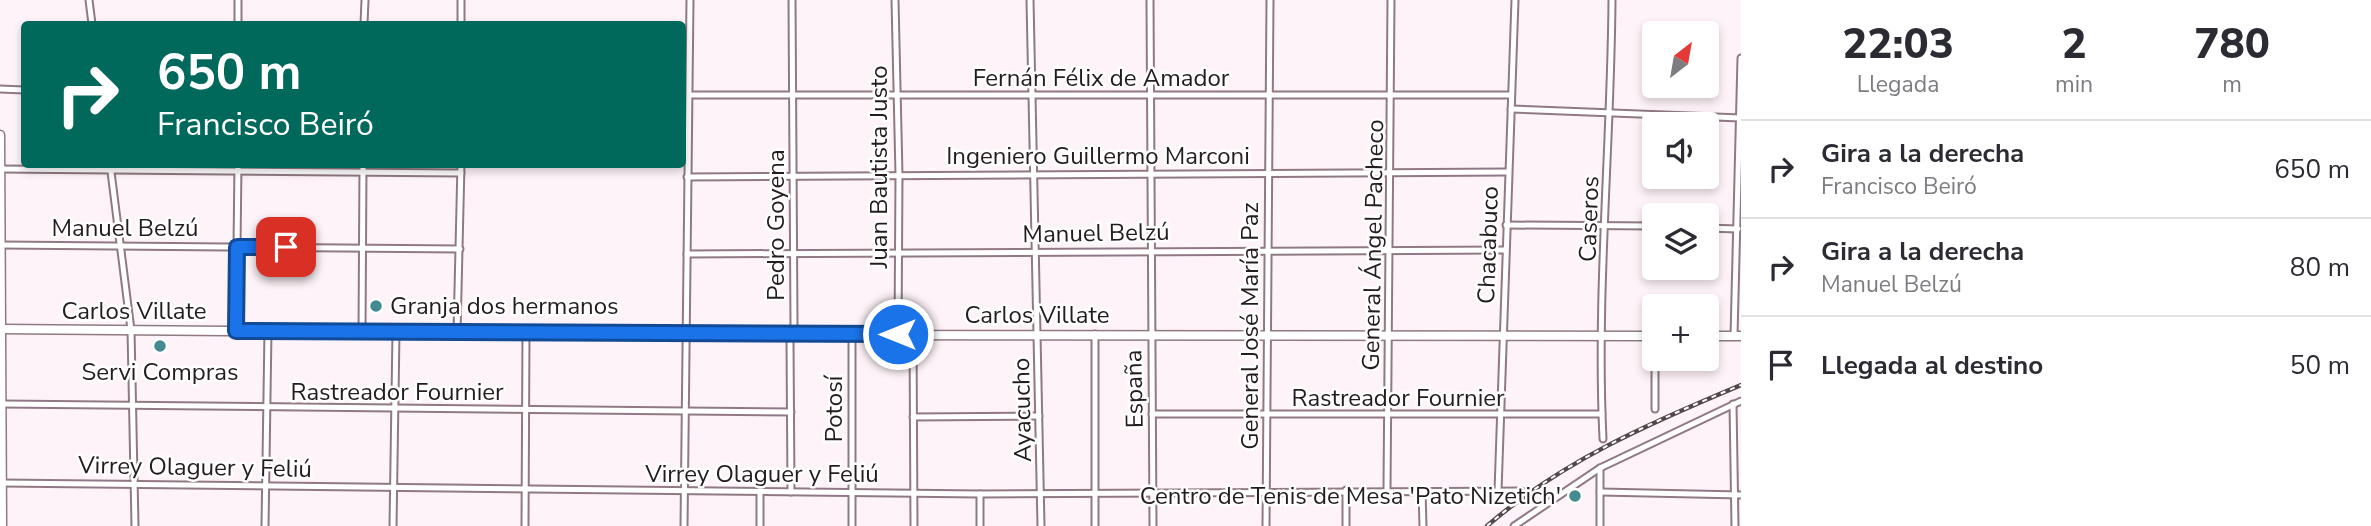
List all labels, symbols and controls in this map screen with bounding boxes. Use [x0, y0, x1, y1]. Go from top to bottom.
text: 22:03 [1842, 16, 1954, 73]
text: 2 [2061, 16, 2087, 73]
text: 780 [2194, 16, 2270, 73]
north arrow [1642, 21, 1718, 98]
map controls [1642, 21, 1719, 371]
text: 650 m [157, 39, 301, 106]
icon: right [42, 49, 133, 140]
street label: Fernán Félix de Amador [973, 62, 1230, 94]
street label: Juan Bautista Justo [863, 65, 895, 270]
text: Llegada [1857, 69, 1939, 100]
text: min [2055, 69, 2093, 100]
text: m [2222, 69, 2242, 100]
text: Francisco Beiró [157, 103, 374, 146]
button: sound [1642, 112, 1719, 189]
street label: General Ángel Pacheco [1355, 119, 1391, 371]
text: Gira a la derecha [1821, 136, 2024, 171]
street label: Ingeniero Guillermo Marconi [946, 140, 1250, 172]
street label: Pedro Goyena [760, 149, 792, 301]
icon: right [1762, 150, 1800, 188]
text: 650 m [2274, 152, 2350, 187]
text: Francisco Beiró [1821, 171, 1977, 202]
street label: Caseros [1572, 175, 1606, 263]
street label: Chacabuco [1470, 186, 1506, 304]
street label: General José María Paz [1234, 202, 1266, 450]
button: layers [1642, 203, 1719, 280]
street label: Manuel Belzú [51, 212, 199, 244]
street label: Manuel Belzú [1022, 216, 1170, 250]
pin [256, 217, 316, 277]
icon: arrive [267, 228, 305, 266]
text: Gira a la derecha [1821, 234, 2024, 269]
icon: right [1762, 248, 1800, 286]
text: 80 m [2290, 250, 2350, 285]
text: Manuel Belzú [1821, 269, 1962, 300]
place label: Granja dos hermanos [390, 290, 619, 322]
button: + [1642, 294, 1719, 371]
street label: Carlos Villate [61, 295, 207, 327]
position arrow [861, 297, 935, 371]
marker: Granja dos hermanos [368, 298, 384, 314]
street label: Carlos Villate [964, 299, 1110, 331]
marker: Servi Compras [152, 338, 168, 354]
icon: arrive [1762, 346, 1800, 384]
text: Llegada al destino [1821, 348, 2043, 383]
text: 50 m [2290, 348, 2350, 383]
street label: España [1117, 350, 1151, 428]
place label: Servi Compras [82, 356, 238, 388]
street label: Ayacucho [1005, 358, 1039, 462]
street label: Potosí [818, 374, 850, 442]
street label: Rastreador Fournier [290, 376, 504, 408]
street label: Rastreador Fournier [1291, 382, 1505, 414]
street label: Virrey Olaguer y Feliú [77, 449, 312, 485]
street label: Virrey Olaguer y Feliú [644, 458, 879, 490]
place label: Centro de Tenis de Mesa 'Pato Nizetich' [1140, 480, 1561, 512]
marker: Centro de Tenis de Mesa 'Pato Nizetich' [1567, 488, 1583, 504]

